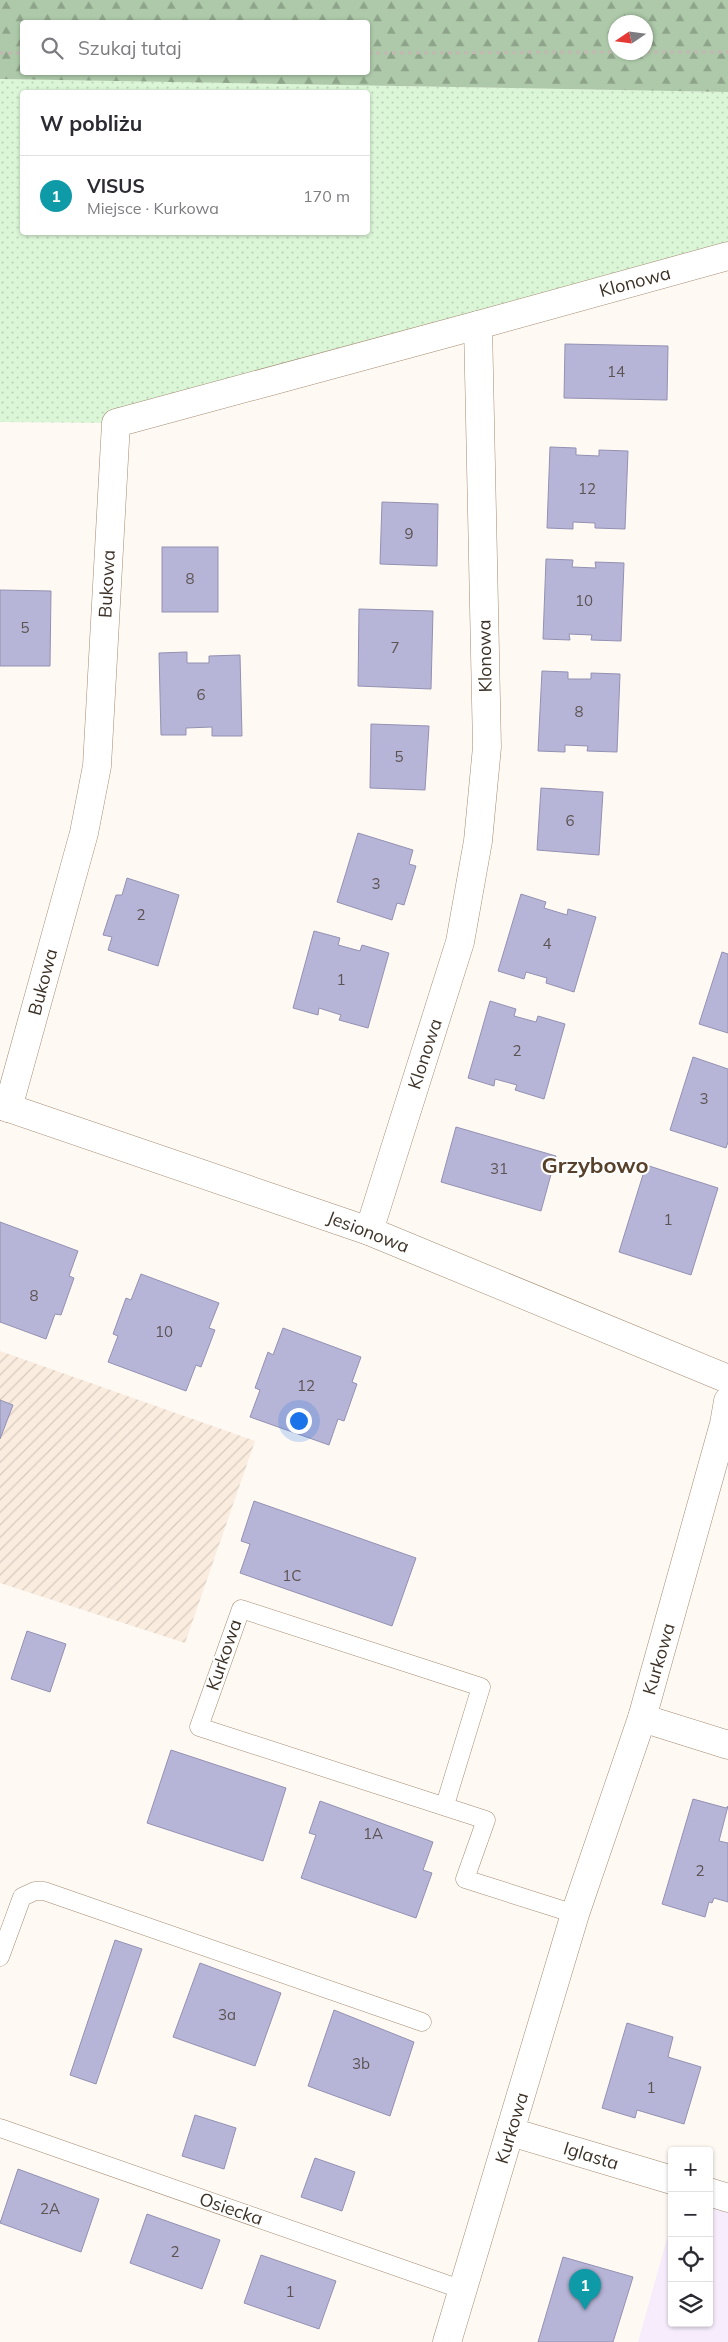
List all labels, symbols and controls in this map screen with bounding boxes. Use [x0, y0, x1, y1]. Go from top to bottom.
north arrow [608, 15, 653, 60]
search box [20, 20, 370, 75]
icon: search [38, 34, 66, 62]
text: Szukaj tutaj [78, 36, 181, 60]
text: W pobliżu [40, 110, 142, 136]
text: VISUS [87, 174, 145, 198]
text: 1 [51, 186, 61, 206]
text: 170 m [303, 186, 350, 206]
text: Miejsce · Kurkowa [87, 198, 219, 218]
street label: Klonowa [597, 261, 673, 302]
house number: 14 [607, 362, 625, 381]
house number: 12 [578, 479, 596, 498]
house number: 9 [404, 524, 414, 543]
street label: Bukowa [93, 549, 120, 619]
house number: 8 [185, 569, 195, 588]
house number: 10 [575, 591, 593, 610]
house number: 5 [20, 618, 30, 637]
street label: Klonowa [472, 619, 497, 693]
house number: 7 [390, 638, 400, 657]
house number: 6 [196, 685, 206, 704]
house number: 8 [574, 702, 584, 721]
house number: 5 [394, 747, 404, 766]
house number: 6 [565, 811, 575, 830]
house number: 3 [371, 874, 381, 893]
house number: 2 [136, 905, 146, 924]
house number: 4 [542, 934, 552, 953]
street label: Bukowa [23, 946, 62, 1018]
house number: 1 [336, 970, 346, 989]
street label: Klonowa [402, 1016, 447, 1092]
house number: 2 [512, 1041, 522, 1060]
house number: 3 [699, 1089, 709, 1108]
district label: Grzybowo [541, 1151, 649, 1179]
house number: 31 [490, 1159, 508, 1178]
street label: Jesionowa [324, 1205, 413, 1258]
house number: 1 [663, 1210, 673, 1229]
house number: 8 [29, 1286, 39, 1305]
house number: 10 [155, 1322, 173, 1341]
house number: 12 [297, 1376, 315, 1395]
your location [286, 1408, 312, 1434]
house number: 1C [282, 1566, 302, 1585]
street label: Kurkowa [201, 1616, 246, 1693]
street label: Kurkowa [637, 1620, 680, 1697]
house number: 1A [363, 1824, 383, 1843]
house number: 2 [695, 1861, 705, 1880]
house number: 3a [218, 2005, 236, 2024]
house number: 3b [352, 2054, 370, 2073]
house number: 1 [646, 2078, 656, 2097]
street label: Kurkowa [490, 2089, 533, 2166]
street label: Iglasta [561, 2136, 622, 2175]
map controls [668, 2147, 713, 2327]
button: + [668, 2147, 713, 2192]
street label: Osiecka [196, 2187, 266, 2230]
button: − [668, 2192, 713, 2237]
house number: 2A [40, 2199, 60, 2218]
button: locate [668, 2237, 713, 2282]
house number: 2 [170, 2242, 180, 2261]
pin: 1 [569, 2269, 601, 2310]
house number: 1 [285, 2282, 295, 2301]
button: layers [668, 2282, 713, 2327]

